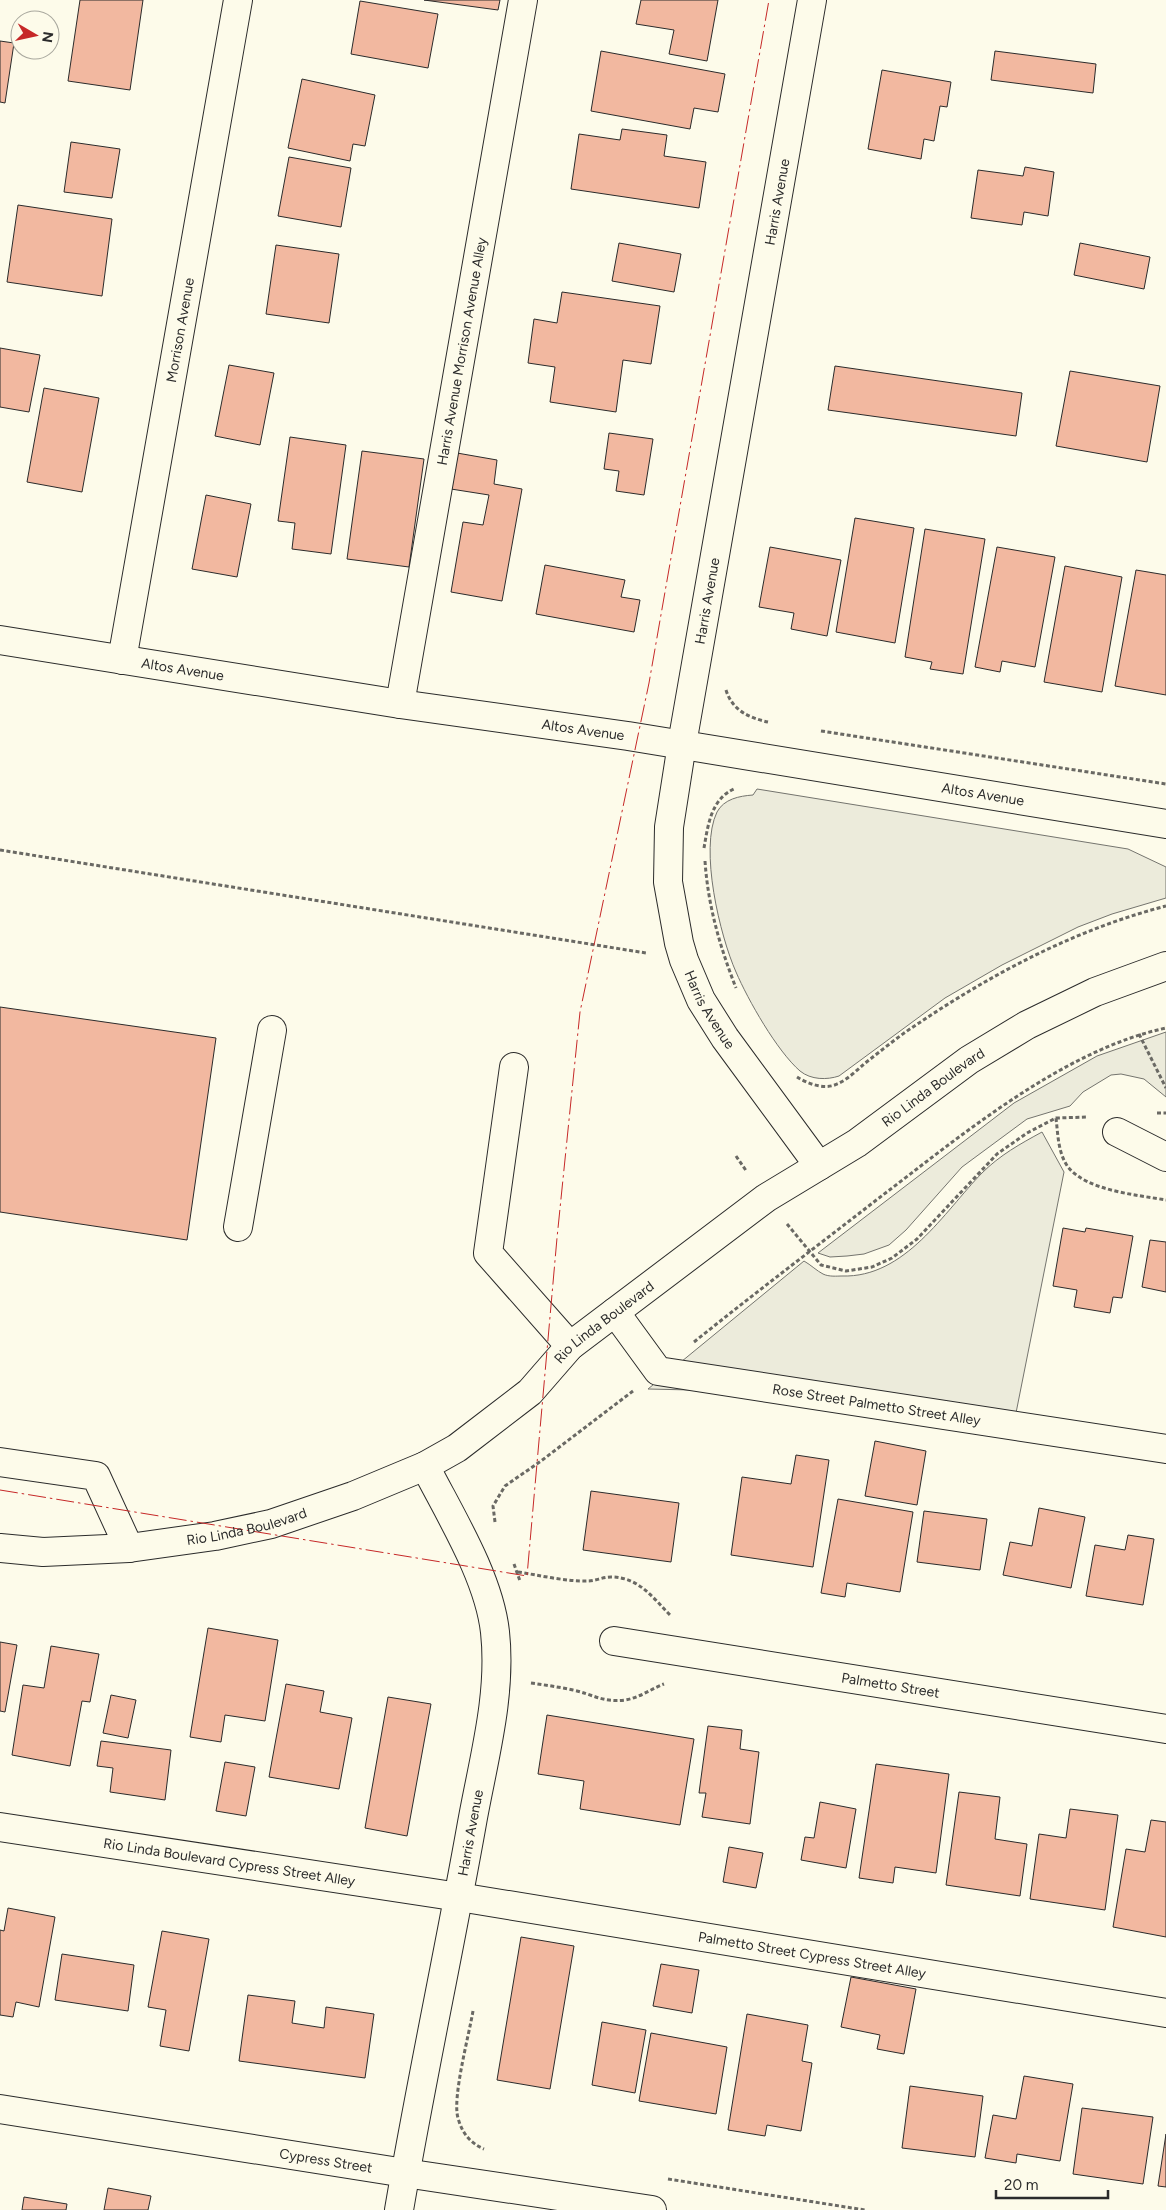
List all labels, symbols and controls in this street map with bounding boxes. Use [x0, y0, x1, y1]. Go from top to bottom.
north arrow [10, 10, 60, 60]
text: N [38, 30, 57, 44]
street label: Harris Avenue [762, 157, 794, 247]
street label: Harris Avenue Morrison Avenue Alley [434, 235, 490, 467]
street label: Morrison Avenue [163, 276, 198, 384]
street label: Harris Avenue [692, 556, 724, 646]
street label: Altos Avenue [140, 655, 225, 685]
street label: Altos Avenue [541, 716, 626, 744]
street label: Altos Avenue [940, 779, 1026, 810]
street label: Harris Avenue [680, 968, 738, 1053]
street label: Rio Linda Boulevard [879, 1045, 988, 1131]
street label: Rio Linda Boulevard [551, 1278, 657, 1367]
street label: Rose Street Palmetto Street Alley [771, 1381, 982, 1429]
street label: Rio Linda Boulevard [186, 1504, 309, 1549]
street label: Palmetto Street [840, 1669, 941, 1702]
street label: Harris Avenue [454, 1788, 487, 1877]
street label: Rio Linda Boulevard Cypress Street Alley [102, 1835, 357, 1890]
street label: Palmetto Street Cypress Street Alley [697, 1928, 928, 1983]
street label: Cypress Street [278, 2145, 374, 2177]
scale bar [996, 2168, 1108, 2200]
text: 20 m [1004, 2176, 1038, 2194]

